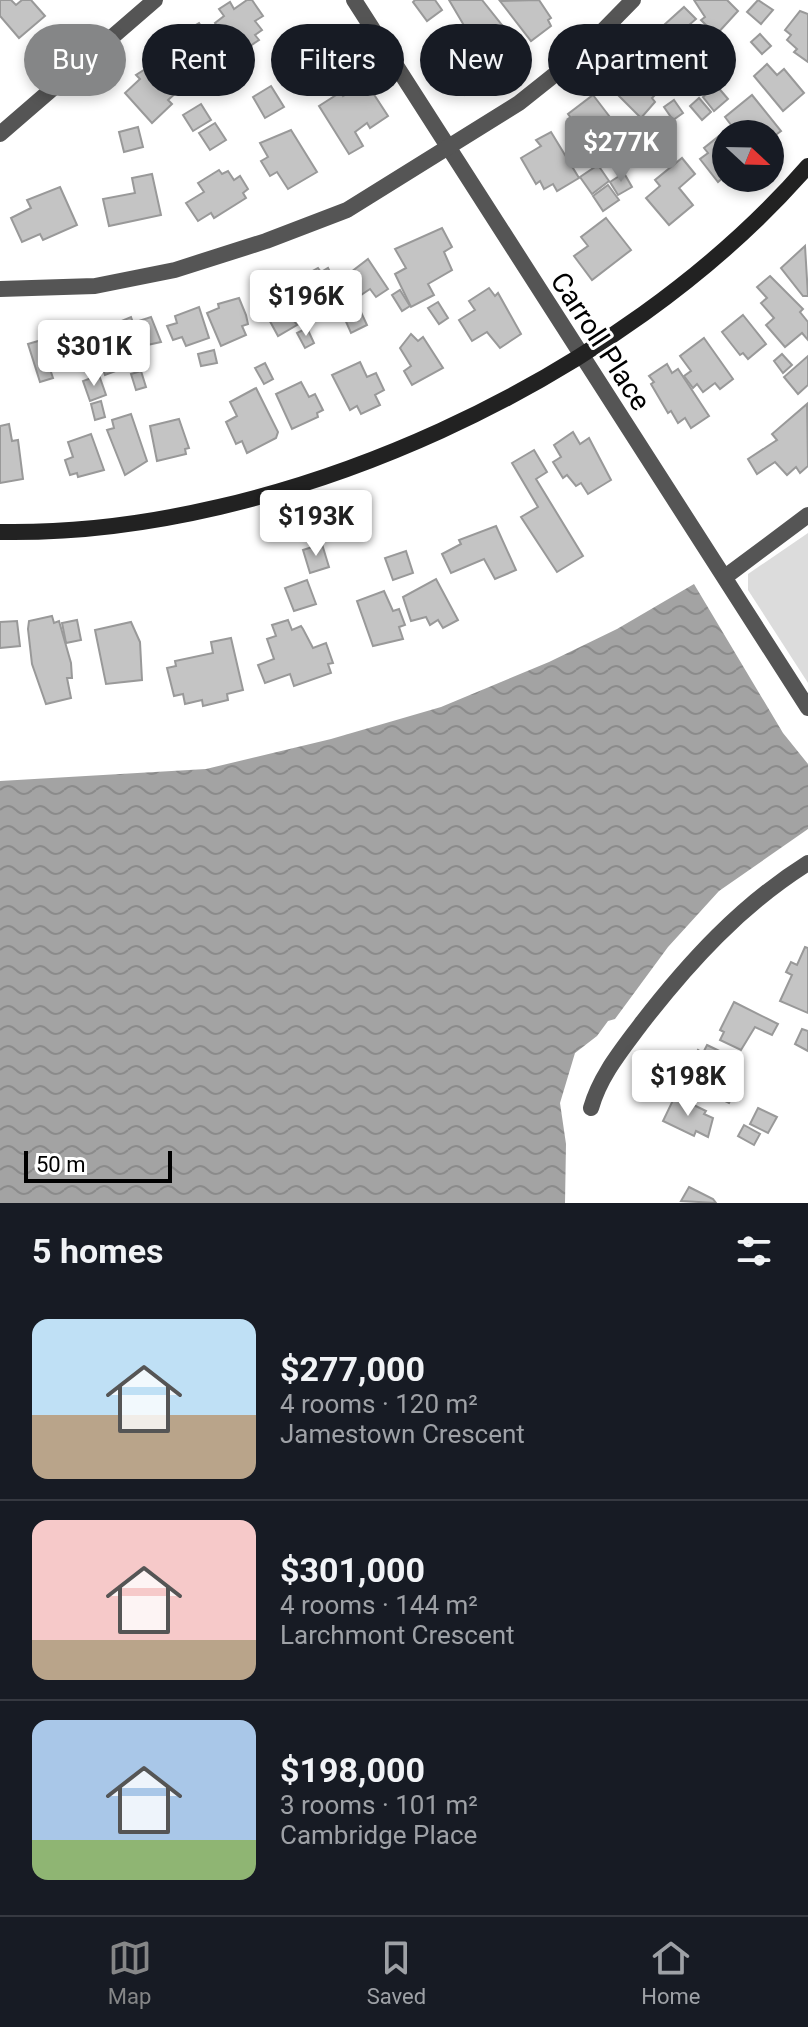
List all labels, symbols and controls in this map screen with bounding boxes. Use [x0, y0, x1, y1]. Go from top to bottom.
chip: Buy [24, 24, 126, 96]
chip: Rent [142, 24, 255, 96]
chip: Filters [271, 24, 404, 96]
chip: New [420, 24, 532, 96]
chip: Apartment [548, 24, 736, 96]
pin: $277K [565, 116, 677, 184]
north arrow [712, 120, 784, 192]
map controls [712, 120, 784, 192]
text: $277K [583, 127, 659, 157]
street label: Carroll Place [544, 266, 657, 416]
pin: $196K [250, 270, 362, 338]
text: $196K [268, 281, 344, 311]
pin: $301K [38, 320, 150, 388]
text: $301K [56, 331, 132, 361]
pin: $193K [260, 490, 372, 558]
text: $193K [278, 501, 354, 531]
pin: $198K [632, 1050, 744, 1118]
text: $198K [650, 1061, 726, 1091]
scale bar [24, 1147, 172, 1183]
text: 50 m [36, 1152, 85, 1177]
icon: filters [732, 1229, 776, 1273]
text: 5 homes [32, 1231, 163, 1271]
text: $277,000 [280, 1349, 425, 1389]
icon: home [96, 1351, 192, 1447]
text: 4 rooms · 120 m² [280, 1389, 478, 1419]
text: Jamestown Crescent [280, 1419, 525, 1449]
text: $301,000 [280, 1550, 425, 1590]
icon: home [96, 1552, 192, 1648]
text: 4 rooms · 144 m² [280, 1590, 478, 1620]
text: Larchmont Crescent [280, 1620, 515, 1650]
text: $198,000 [280, 1750, 425, 1790]
icon: home [96, 1752, 192, 1848]
text: 3 rooms · 101 m² [280, 1790, 478, 1820]
text: Cambridge Place [280, 1820, 477, 1850]
tab: Map [108, 1936, 152, 2009]
tab: Saved [367, 1936, 426, 2009]
tab: Home [641, 1936, 700, 2009]

